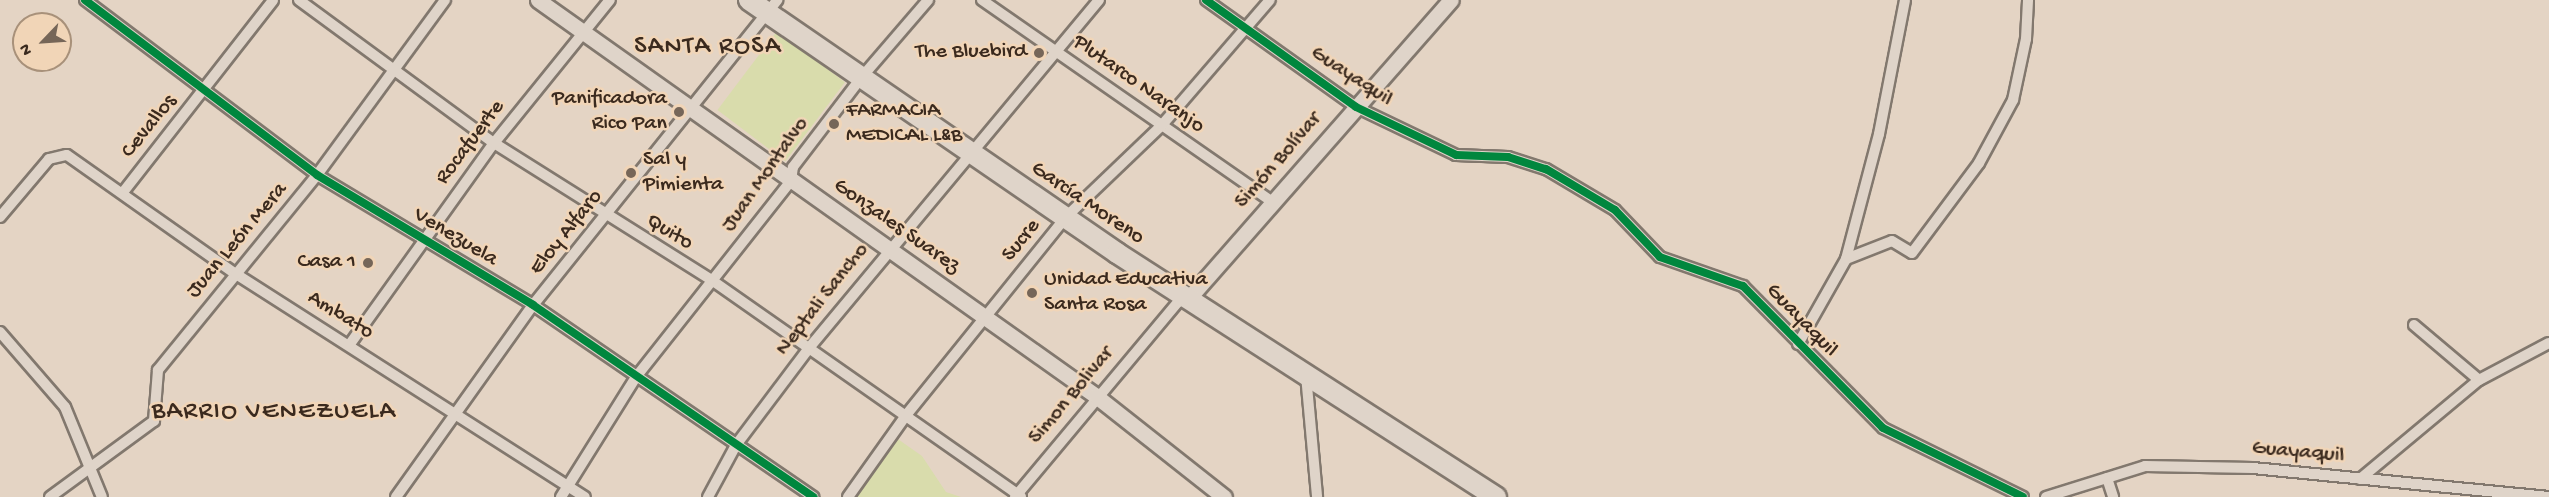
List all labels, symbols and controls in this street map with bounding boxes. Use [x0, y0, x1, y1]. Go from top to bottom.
north arrow [12, 12, 72, 72]
street label: Plutarco Naranjo [1067, 30, 1209, 140]
district label: SANTA ROSA [634, 32, 782, 64]
text: N [16, 40, 38, 58]
place label: The Bluebird [915, 40, 1027, 66]
street label: Guayaquil [1305, 41, 1397, 113]
marker: The Bluebird [1032, 46, 1046, 60]
place label: Panificadora Rico Pan [552, 86, 667, 138]
street label: Cevallos [116, 90, 184, 164]
street label: Rocafuerte [431, 95, 511, 191]
place label: FARMACIA MEDICAL L&B [846, 98, 962, 150]
marker: Panificadora Rico Pan [672, 105, 686, 119]
street label: Simón Bolívar [1230, 107, 1328, 215]
street label: Juan Montalvo [717, 112, 815, 238]
marker: FARMACIA MEDICAL L&B [827, 117, 841, 131]
place label: Sal y Pimienta [643, 147, 723, 198]
street label: García Moreno [1025, 156, 1149, 252]
marker: Sal y Pimienta [624, 166, 638, 180]
street label: Gonzales Suarez [828, 174, 964, 280]
street label: Juan León Mera [182, 178, 294, 304]
street label: Eloy Alfaro [525, 185, 609, 281]
street label: Venezuela [408, 203, 502, 273]
street label: Quito [641, 209, 697, 257]
street label: Sucre [997, 214, 1047, 268]
street label: Neptali Sancho [771, 238, 875, 362]
place label: Casa 1 [297, 250, 356, 276]
marker: Casa 1 [361, 256, 375, 270]
place label: Unidad Educativa Santa Rosa [1044, 267, 1207, 318]
street label: Guayaquil [1759, 279, 1843, 363]
street label: Ambato [302, 286, 378, 346]
marker: Unidad Educativa Santa Rosa [1025, 286, 1039, 300]
street label: Simon Bolivar [1023, 342, 1121, 450]
district label: BARRIO VENEZUELA [152, 397, 396, 429]
street label: Guayaquil [2251, 436, 2345, 470]

